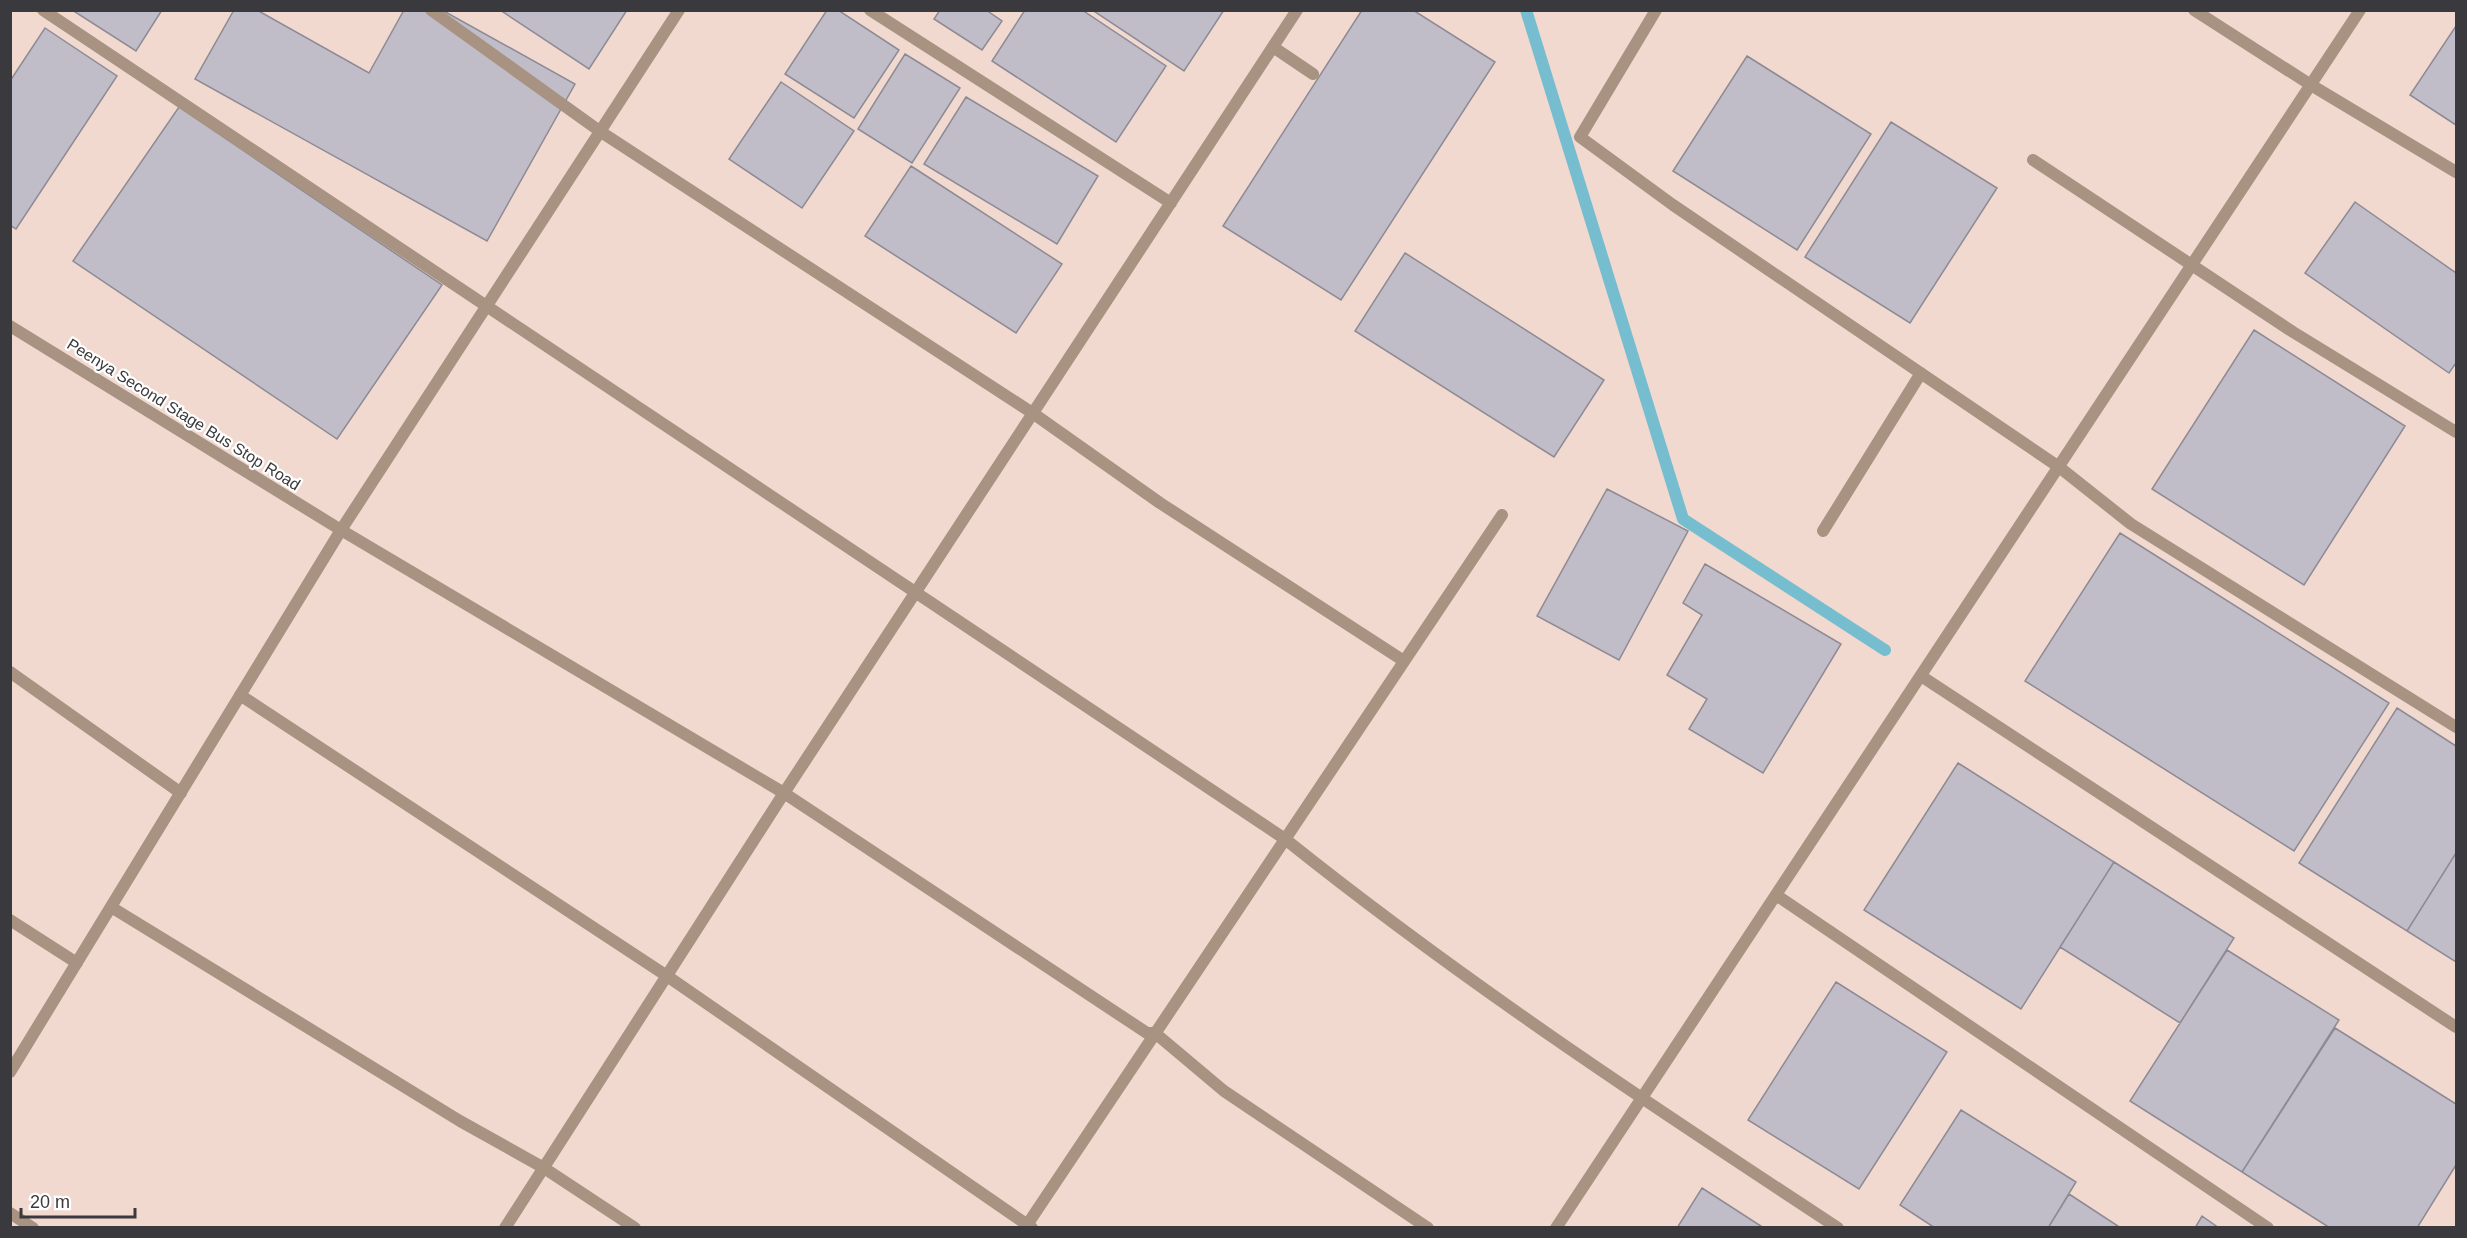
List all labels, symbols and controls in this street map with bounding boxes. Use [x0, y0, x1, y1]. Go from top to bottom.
street label: Peenya Second Stage Bus Stop Road [64, 335, 303, 494]
scale bar [21, 1181, 135, 1219]
text: 20 m [30, 1192, 70, 1212]

